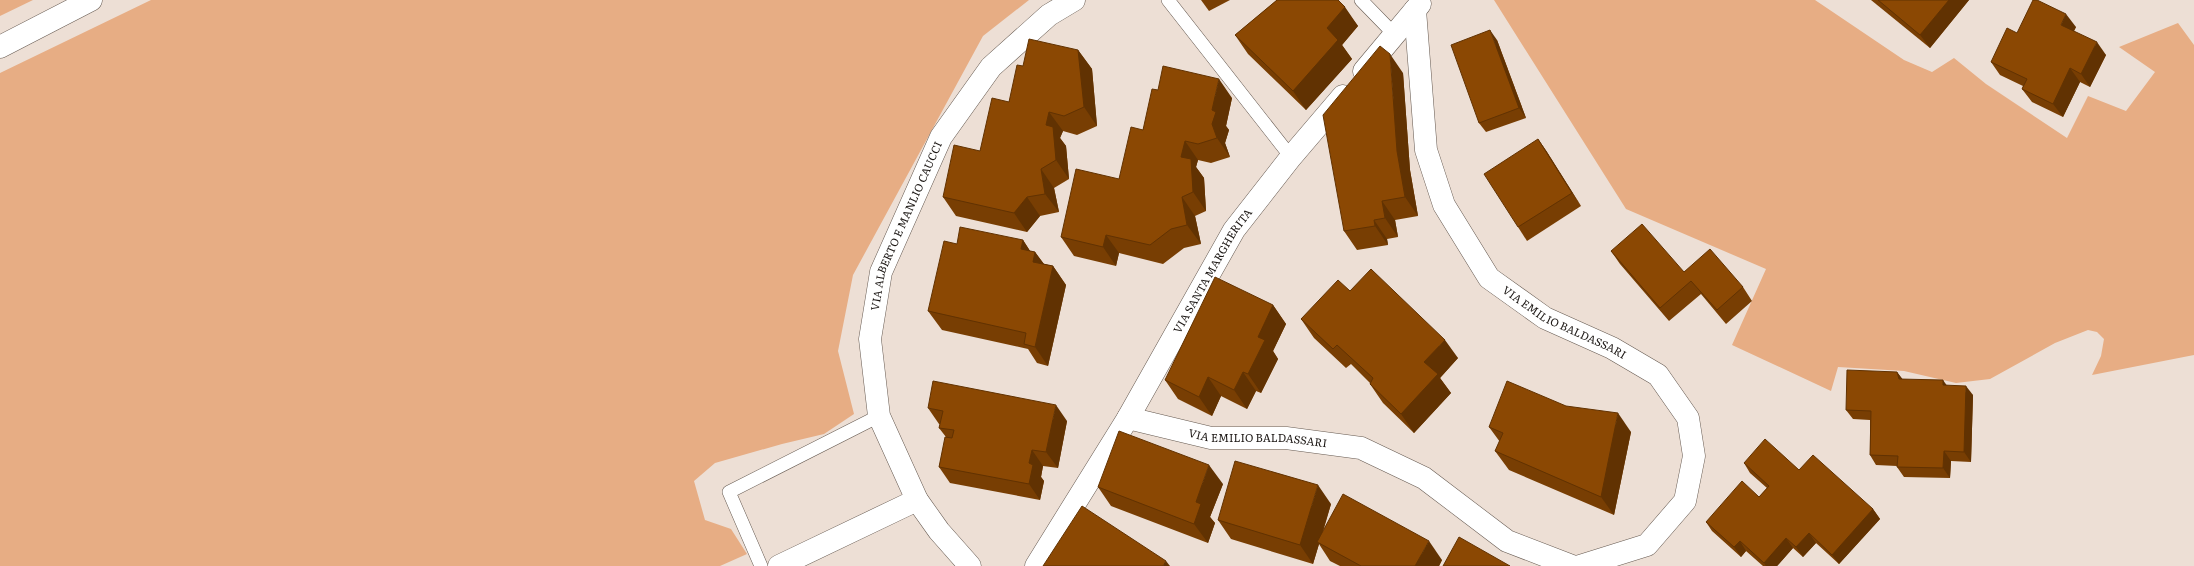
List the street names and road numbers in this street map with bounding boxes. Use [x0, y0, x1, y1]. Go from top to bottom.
street label: VIA ALBERTO E MANLIO CAUCCI [866, 138, 945, 312]
street label: VIA SANTA MARGHERITA [1168, 205, 1255, 336]
street label: VIA EMILIO BALDASSARI [1500, 281, 1630, 362]
street label: VIA EMILIO BALDASSARI [1187, 424, 1328, 450]

